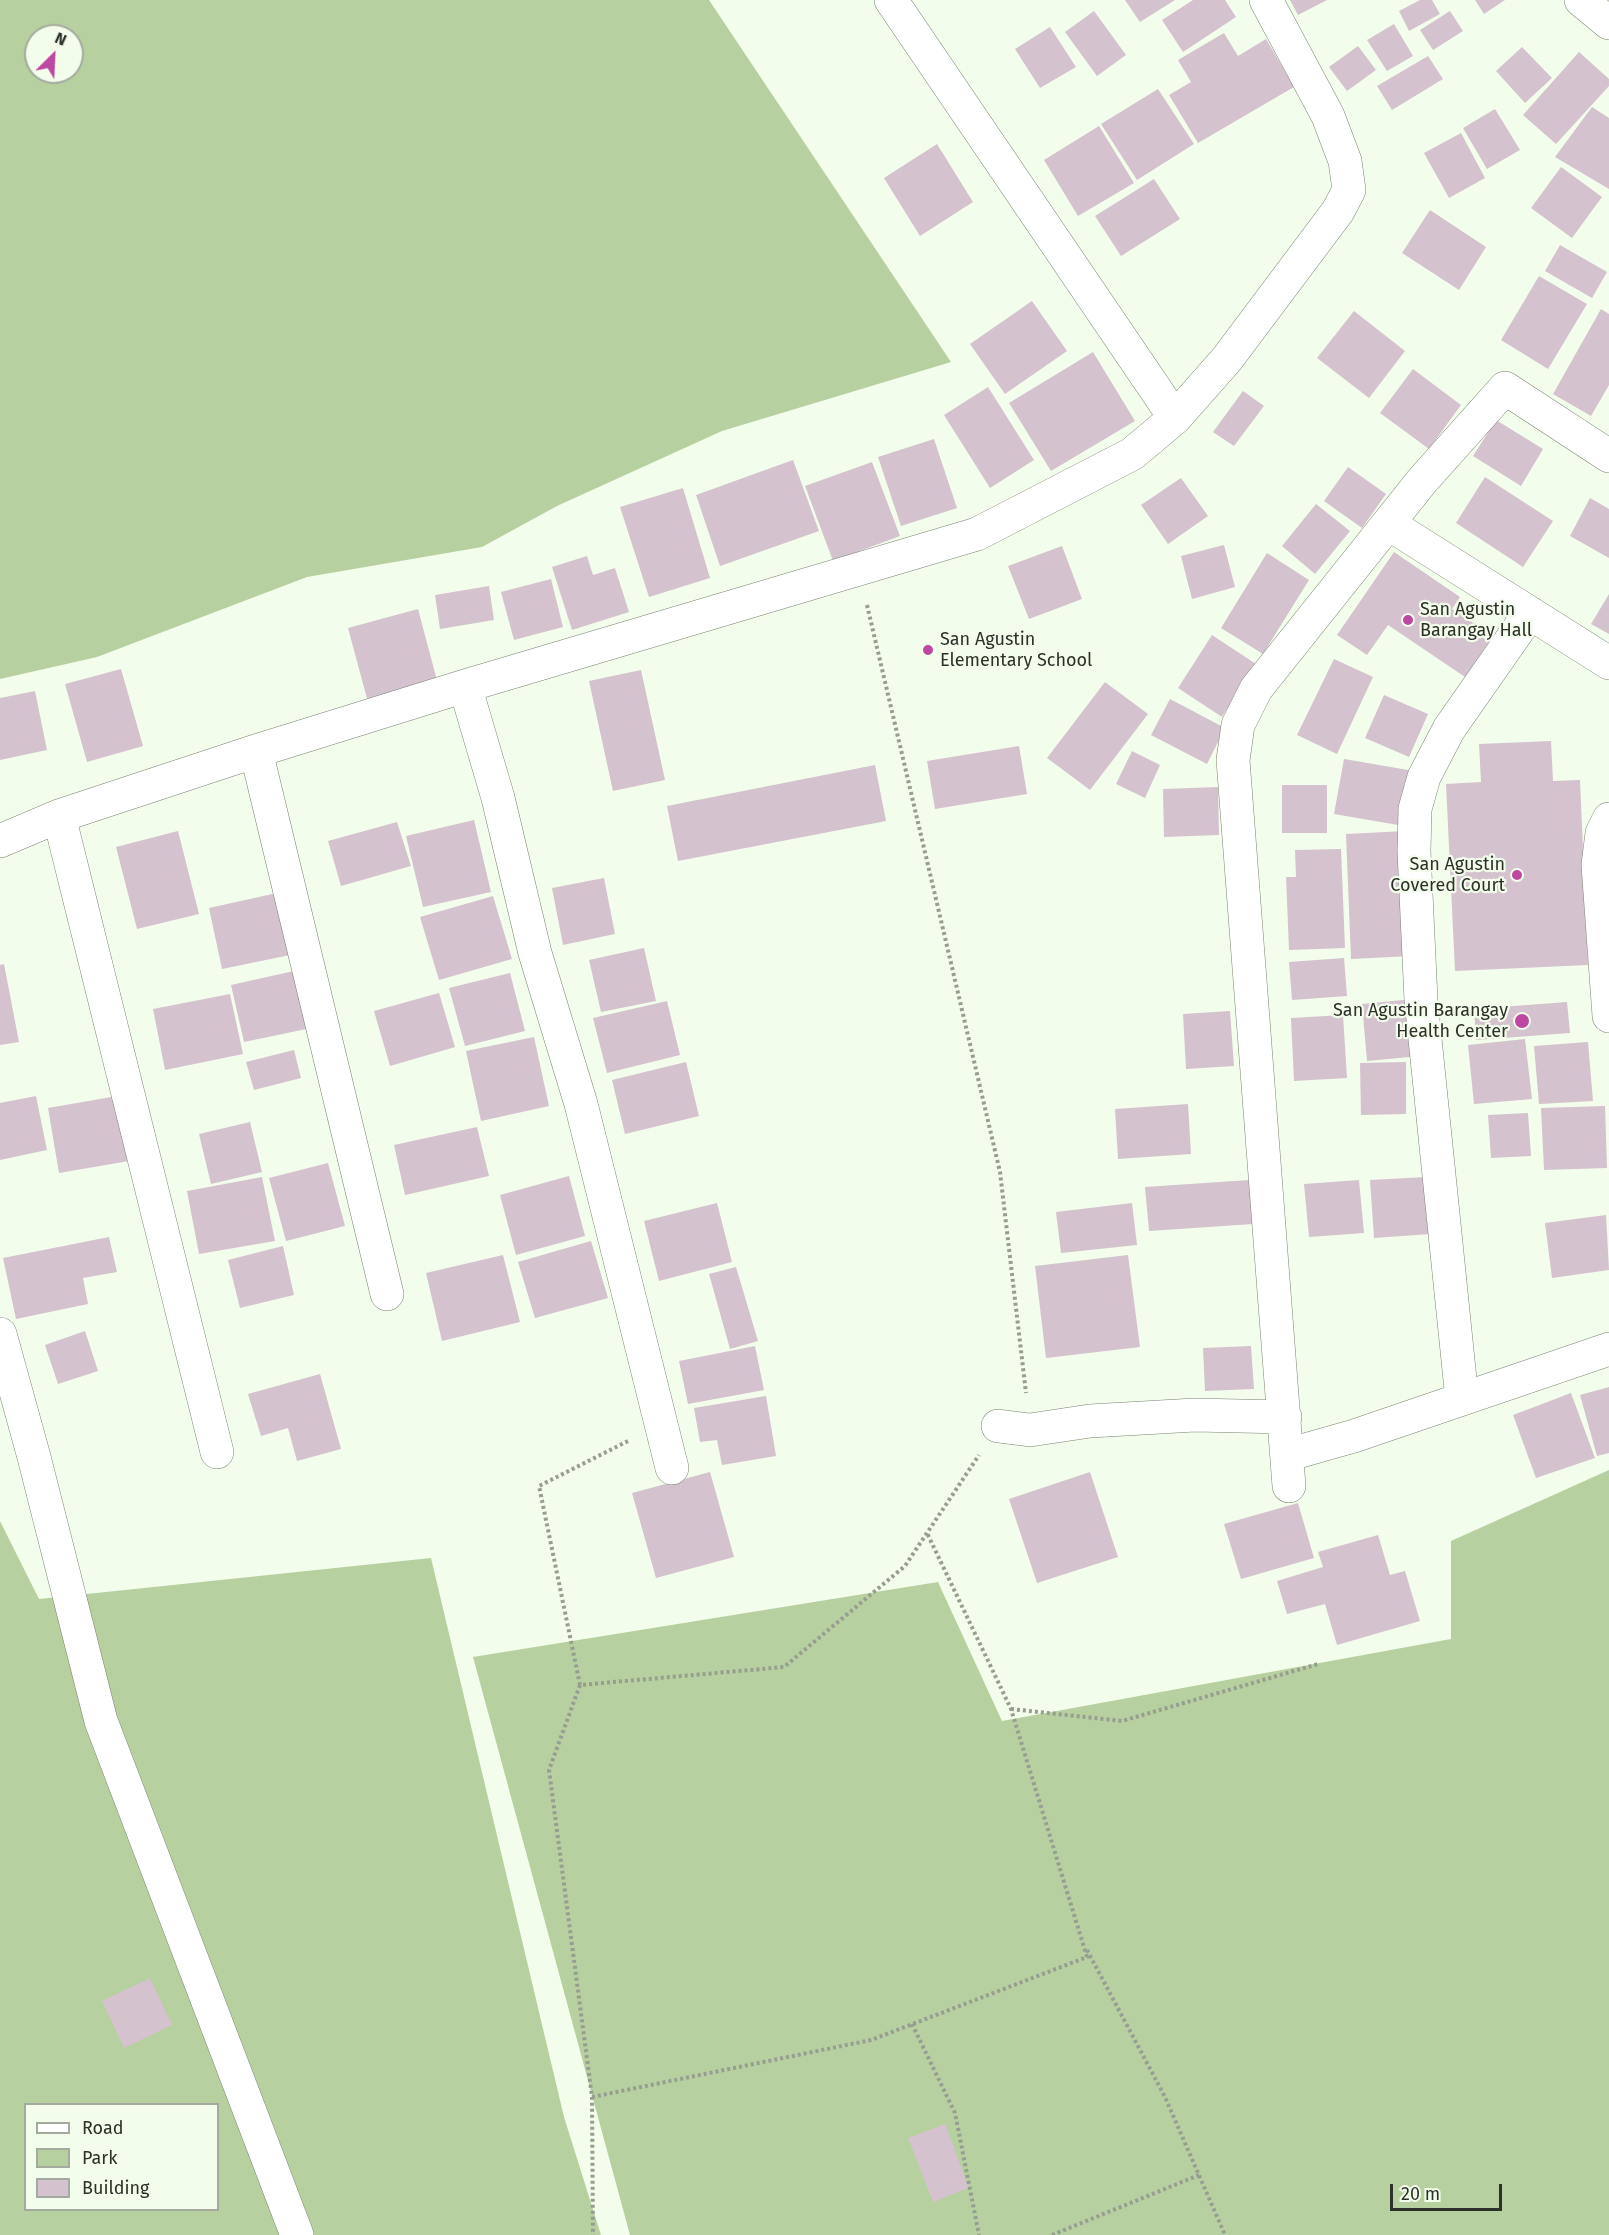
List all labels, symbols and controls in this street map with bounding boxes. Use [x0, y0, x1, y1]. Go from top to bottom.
north arrow [24, 24, 84, 84]
text: N [52, 28, 69, 50]
place label: San Agustin Barangay Hall [1420, 599, 1532, 642]
marker: San Agustin Barangay Hall [1401, 613, 1415, 627]
place label: San Agustin Elementary School [940, 629, 1092, 672]
marker: San Agustin Elementary School [921, 643, 935, 657]
place label: San Agustin Covered Court [1390, 854, 1505, 896]
marker: San Agustin Covered Court [1510, 868, 1524, 882]
place label: San Agustin Barangay Health Center [1333, 1000, 1508, 1042]
marker: San Agustin Barangay Health Center [1513, 1012, 1531, 1030]
legend [24, 2103, 219, 2211]
text: Road [82, 2117, 124, 2139]
text: Park [82, 2147, 117, 2169]
scale bar [1393, 2172, 1506, 2210]
text: Building [82, 2177, 149, 2199]
text: 20 m [1401, 2183, 1440, 2205]

